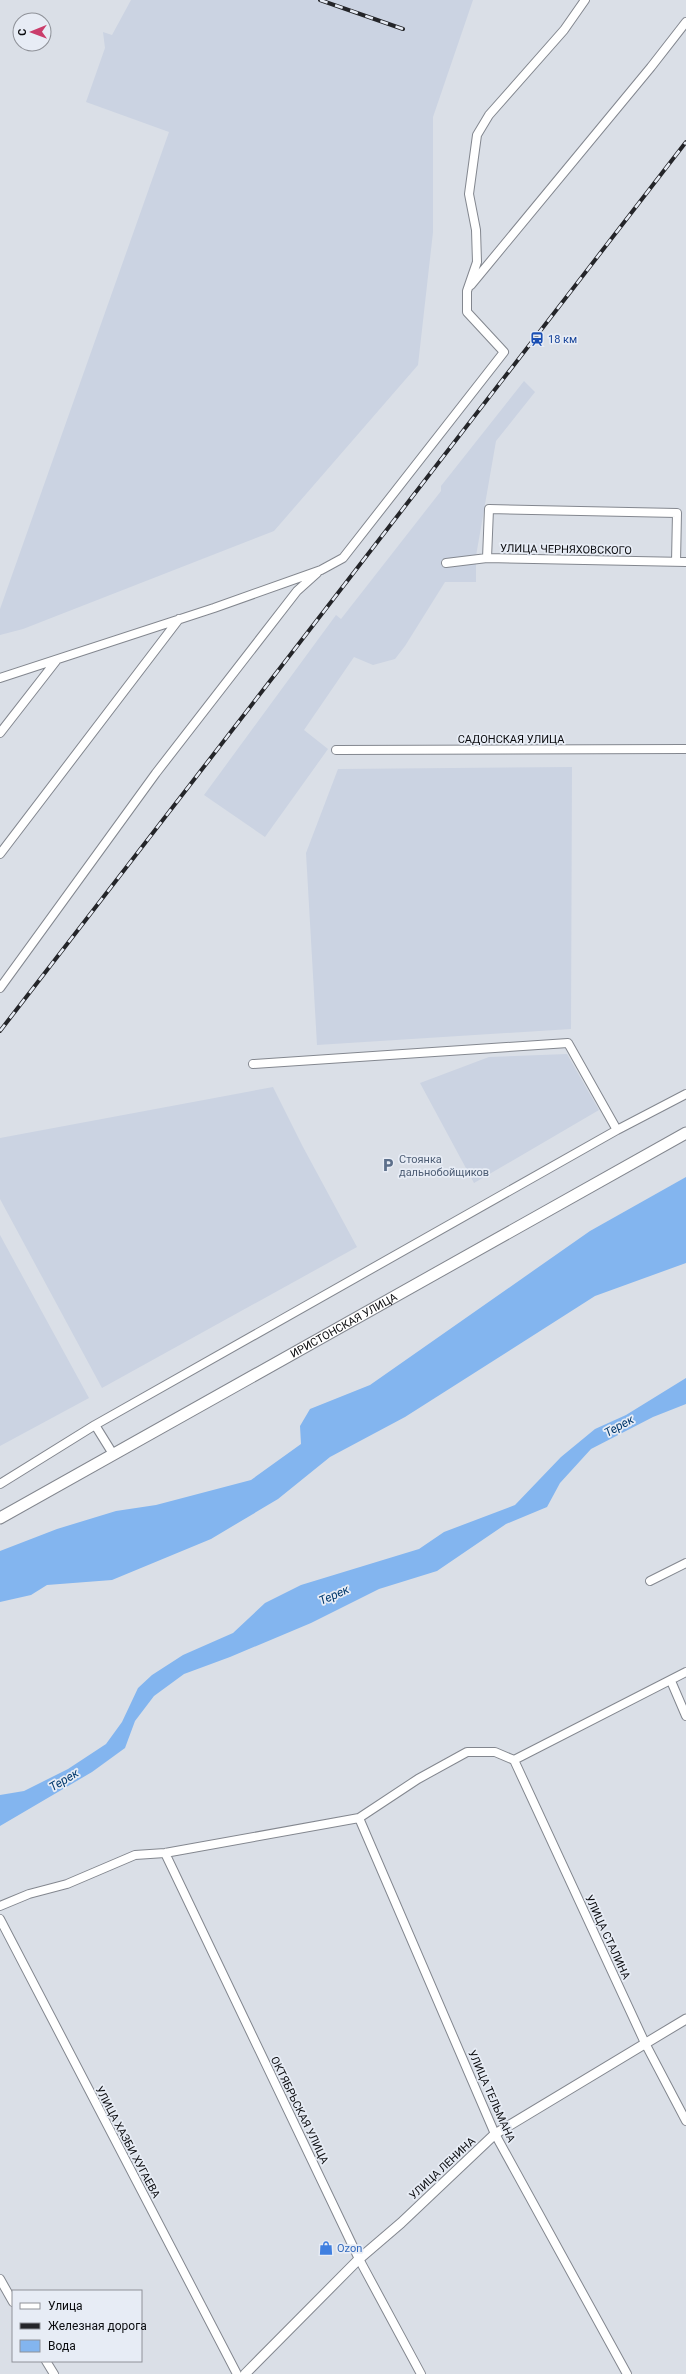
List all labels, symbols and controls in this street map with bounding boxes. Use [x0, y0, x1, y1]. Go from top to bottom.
north arrow [12, 12, 52, 52]
text: С [16, 28, 29, 36]
station icon: 18 км [529, 331, 545, 347]
place label: 18 км [548, 333, 577, 346]
street label: УЛИЦА ЧЕРНЯХОВСКОГО [500, 542, 632, 557]
street label: САДОНСКАЯ УЛИЦА [458, 733, 565, 746]
place label: Стоянка дальнобойщиков [399, 1153, 489, 1179]
parking icon: Стоянка дальнобойщиков [380, 1157, 396, 1173]
street label: ИРИСТОНСКАЯ УЛИЦА [288, 1290, 400, 1361]
water label: Терек [602, 1412, 637, 1440]
water label: Терек [317, 1582, 352, 1608]
water label: Терек [47, 1766, 82, 1794]
street label: УЛИЦА СТАЛИНА [582, 1893, 633, 1982]
street label: УЛИЦА ТЕЛЬМАНА [465, 2048, 518, 2145]
street label: ОКТЯБРЬСКАЯ УЛИЦА [268, 2054, 332, 2167]
street label: УЛИЦА ХАЗБИ ХУГАЕВА [93, 2084, 163, 2201]
street label: УЛИЦА ЛЕНИНА [407, 2134, 479, 2202]
shop icon: Ozon [318, 2240, 334, 2256]
place label: Ozon [337, 2242, 362, 2255]
legend [12, 2290, 142, 2362]
text: Улица [48, 2299, 83, 2313]
text: Железная дорога [48, 2319, 147, 2333]
text: Вода [48, 2339, 76, 2353]

